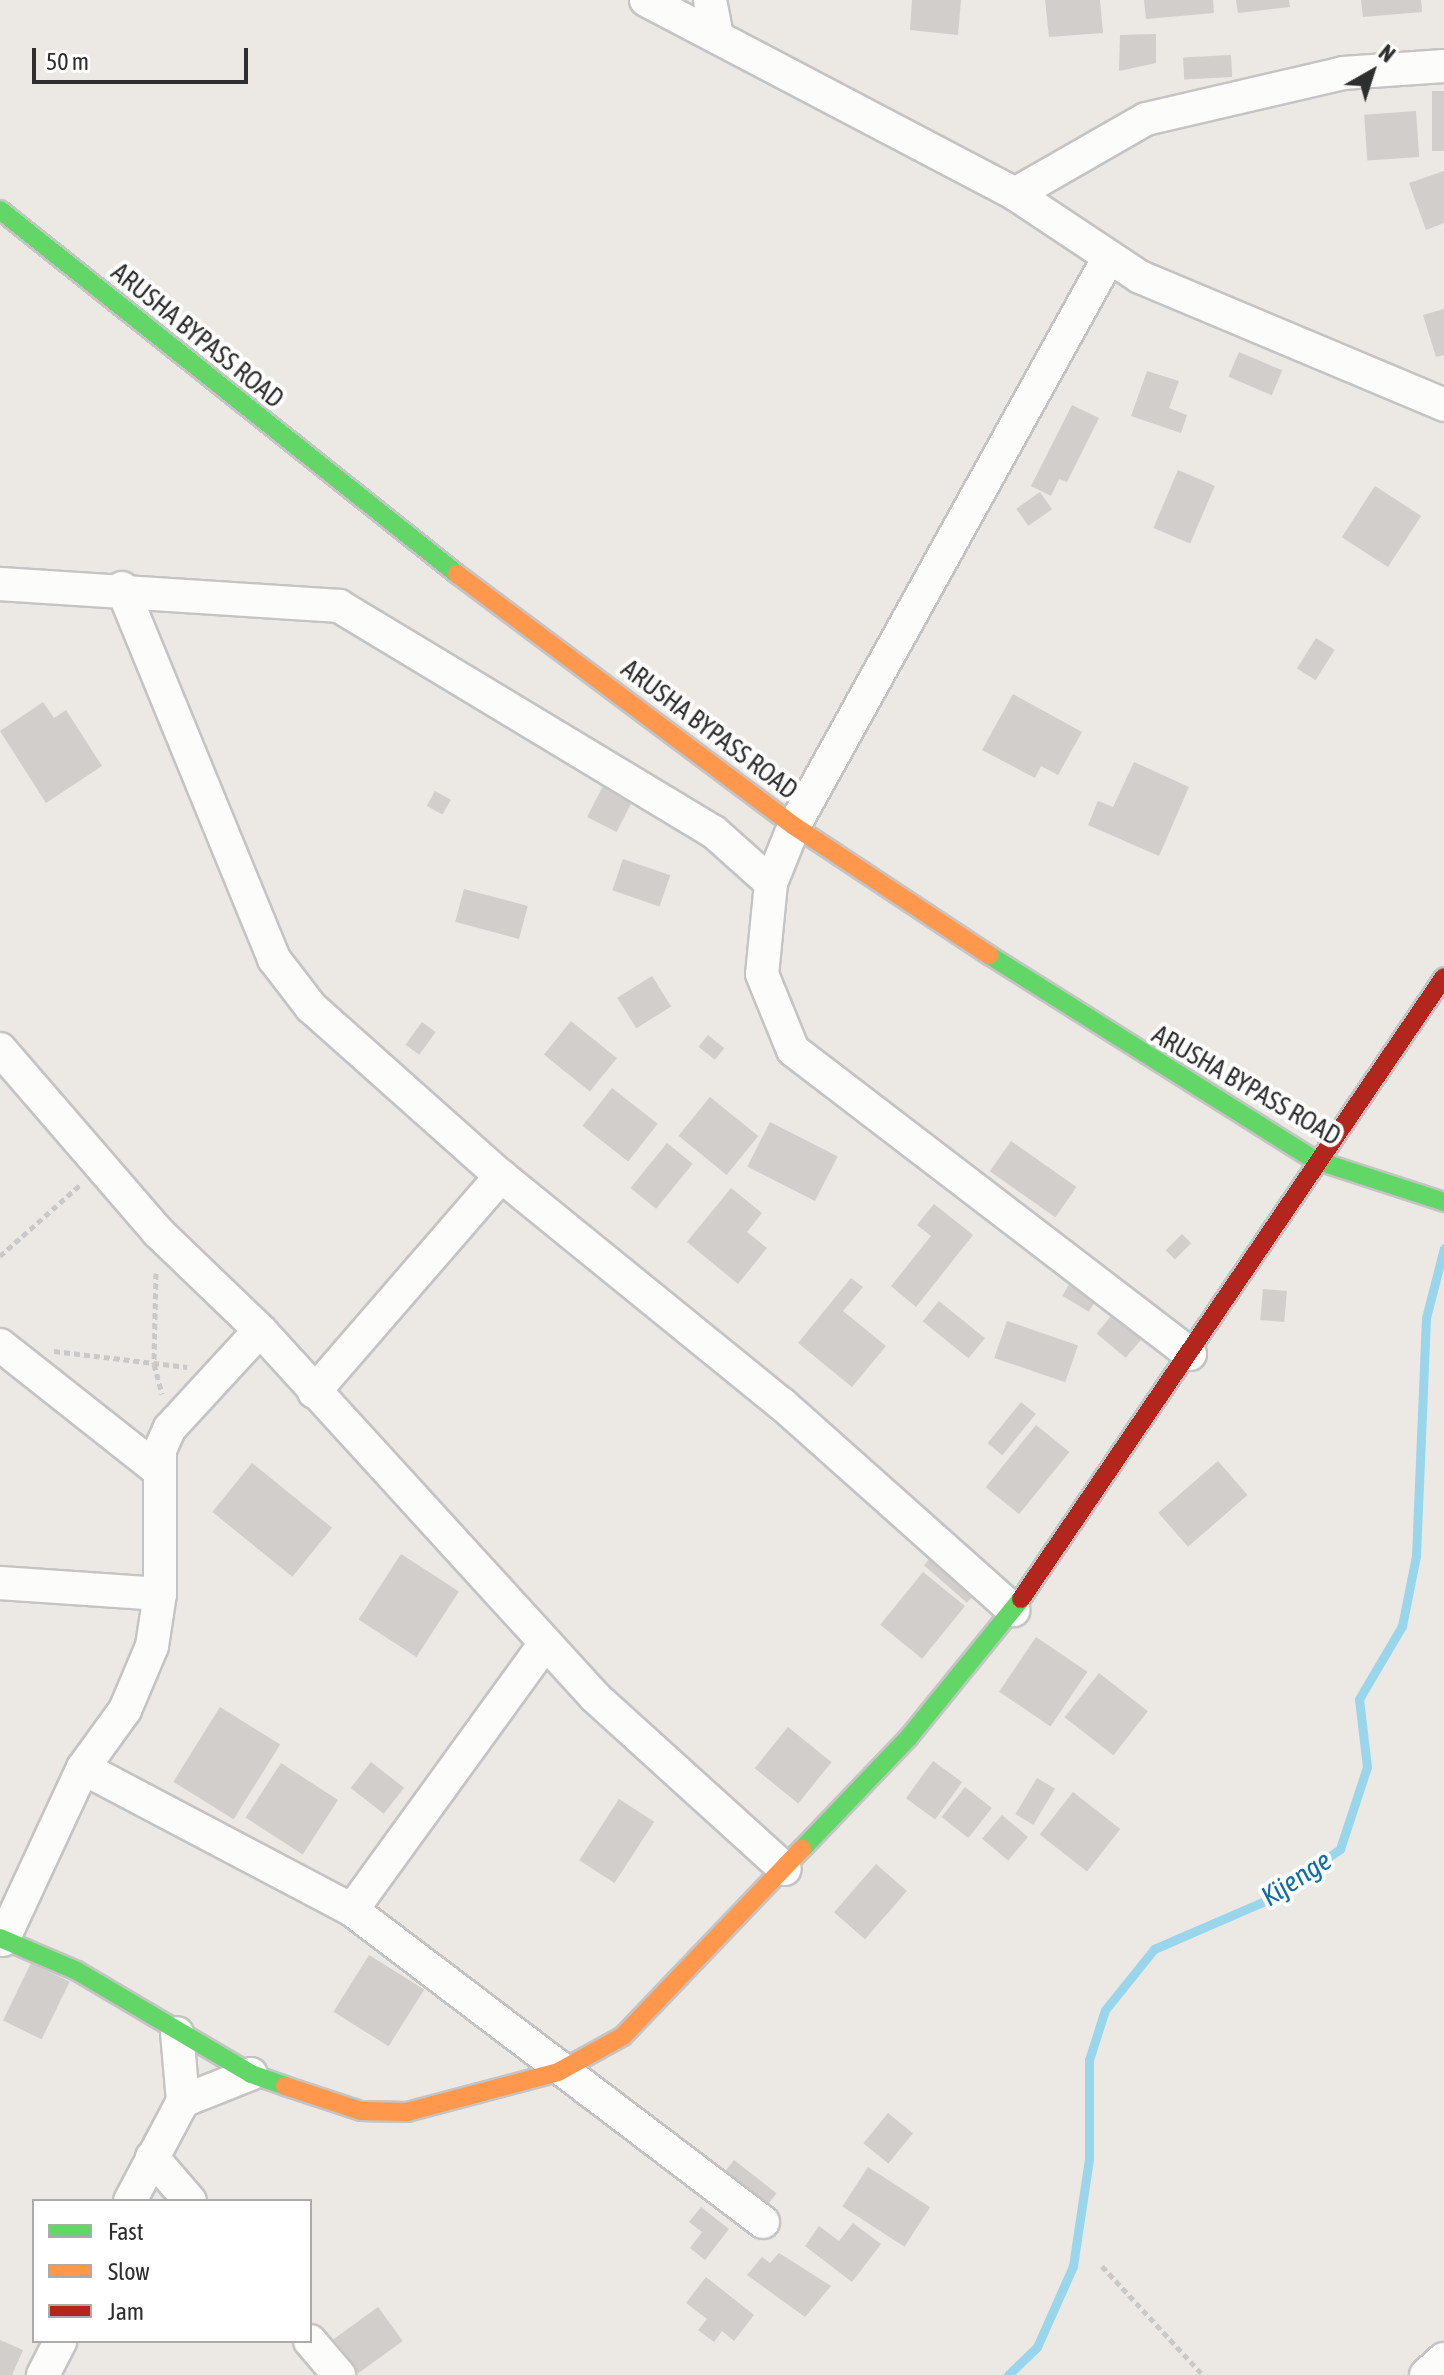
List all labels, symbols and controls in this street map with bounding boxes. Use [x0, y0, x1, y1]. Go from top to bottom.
scale bar [36, 32, 252, 82]
north arrow [1332, 32, 1412, 112]
text: N [1374, 39, 1400, 68]
text: 50 m [46, 48, 89, 75]
street label: ARUSHA BYPASS ROAD [105, 257, 289, 415]
street label: ARUSHA BYPASS ROAD [615, 654, 803, 806]
street label: ARUSHA BYPASS ROAD [1146, 1019, 1346, 1153]
water label: Kijenge [1255, 1843, 1337, 1913]
legend [32, 2199, 312, 2343]
text: Fast [108, 2218, 144, 2245]
text: Slow [108, 2258, 150, 2285]
text: Jam [108, 2298, 144, 2325]

